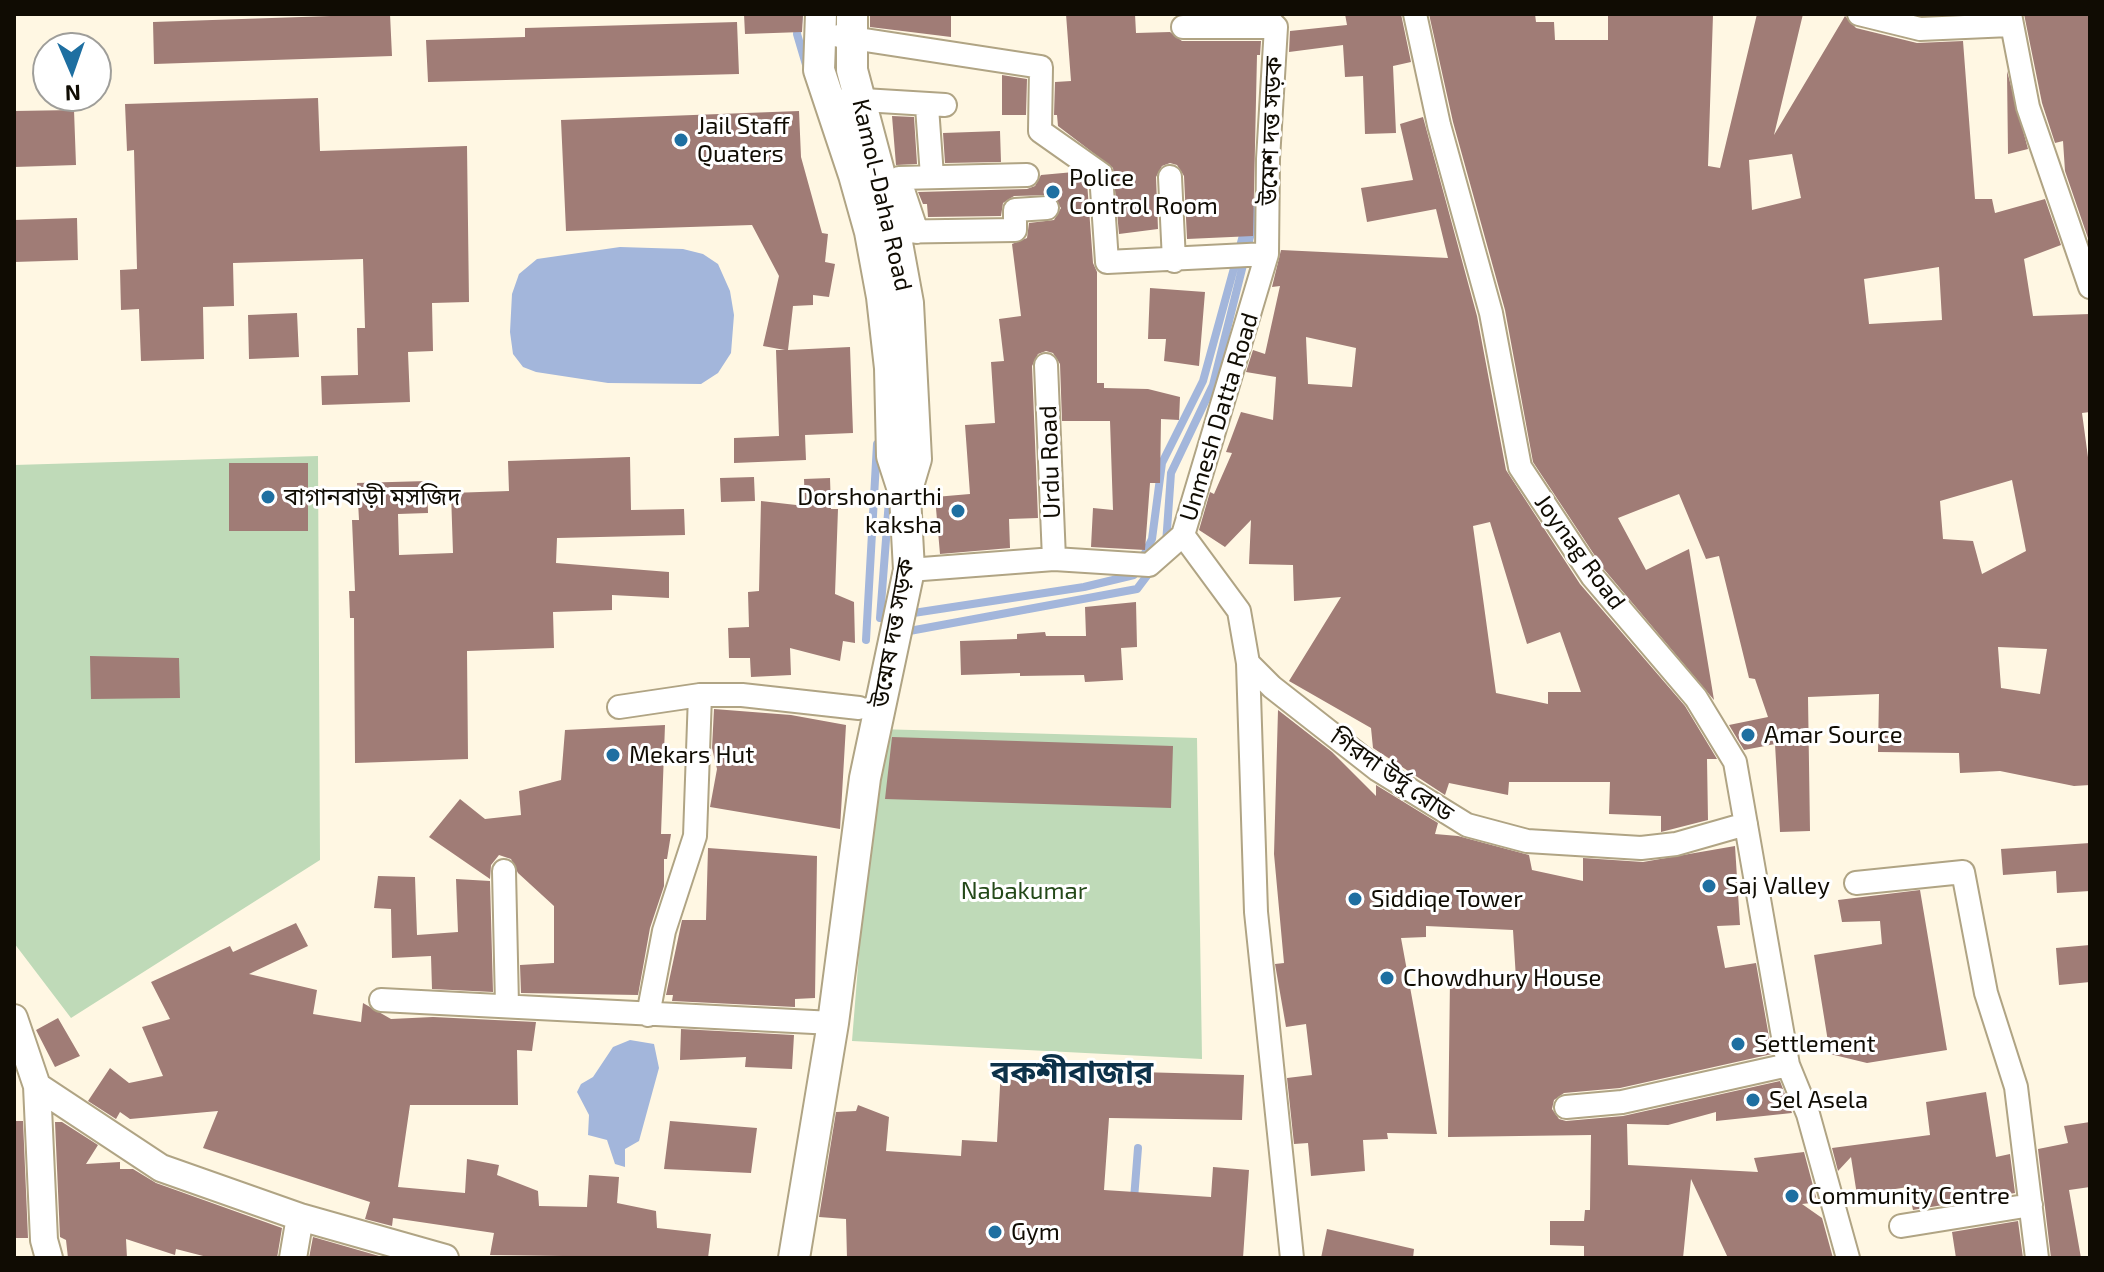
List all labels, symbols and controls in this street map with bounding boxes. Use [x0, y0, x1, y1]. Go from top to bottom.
north arrow [32, 32, 112, 112]
street label: উমেশ দত্ত সড়ক [1254, 56, 1288, 206]
text: N [64, 81, 81, 107]
street label: Kamol-Daha Road [846, 96, 918, 294]
place label: Jail Staff Quaters [697, 112, 789, 168]
marker: Jail Staff Quaters [672, 131, 690, 149]
place label: Police Control Room [1069, 164, 1218, 220]
marker: Police Control Room [1044, 183, 1062, 201]
street label: Unmesh Datta Road [1174, 309, 1264, 525]
street label: Urdu Road [1034, 405, 1066, 519]
place label: বাগানবাড়ী মসজিদ [284, 483, 461, 511]
place label: Dorshonarthi kaksha [797, 483, 942, 539]
marker: বাগানবাড়ী মসজিদ [259, 488, 277, 506]
street label: Joynag Road [1529, 489, 1631, 615]
marker: Dorshonarthi kaksha [949, 502, 967, 520]
street label: উন্মেষ দত্ত সড়ক [866, 556, 920, 710]
place label: Amar Source [1764, 721, 1903, 749]
street label: গিরদা উর্দু রোড [1325, 722, 1459, 828]
marker: Amar Source [1739, 726, 1757, 744]
place label: Mekars Hut [629, 741, 754, 769]
marker: Mekars Hut [604, 746, 622, 764]
place label: Saj Valley [1725, 872, 1830, 900]
park label: Nabakumar [961, 877, 1087, 905]
marker: Saj Valley [1700, 877, 1718, 895]
place label: Siddiqe Tower [1371, 885, 1523, 913]
marker: Siddiqe Tower [1346, 890, 1364, 908]
place label: Chowdhury House [1403, 964, 1601, 992]
marker: Chowdhury House [1378, 969, 1396, 987]
place label: Settlement [1754, 1030, 1876, 1058]
marker: Settlement [1729, 1035, 1747, 1053]
district label: বকশীবাজার [991, 1053, 1153, 1091]
place label: Sel Asela [1769, 1086, 1868, 1114]
marker: Sel Asela [1744, 1091, 1762, 1109]
place label: Community Centre [1808, 1182, 2010, 1210]
marker: Community Centre [1783, 1187, 1801, 1205]
place label: Gym [1011, 1218, 1060, 1246]
marker: Gym [986, 1223, 1004, 1241]

